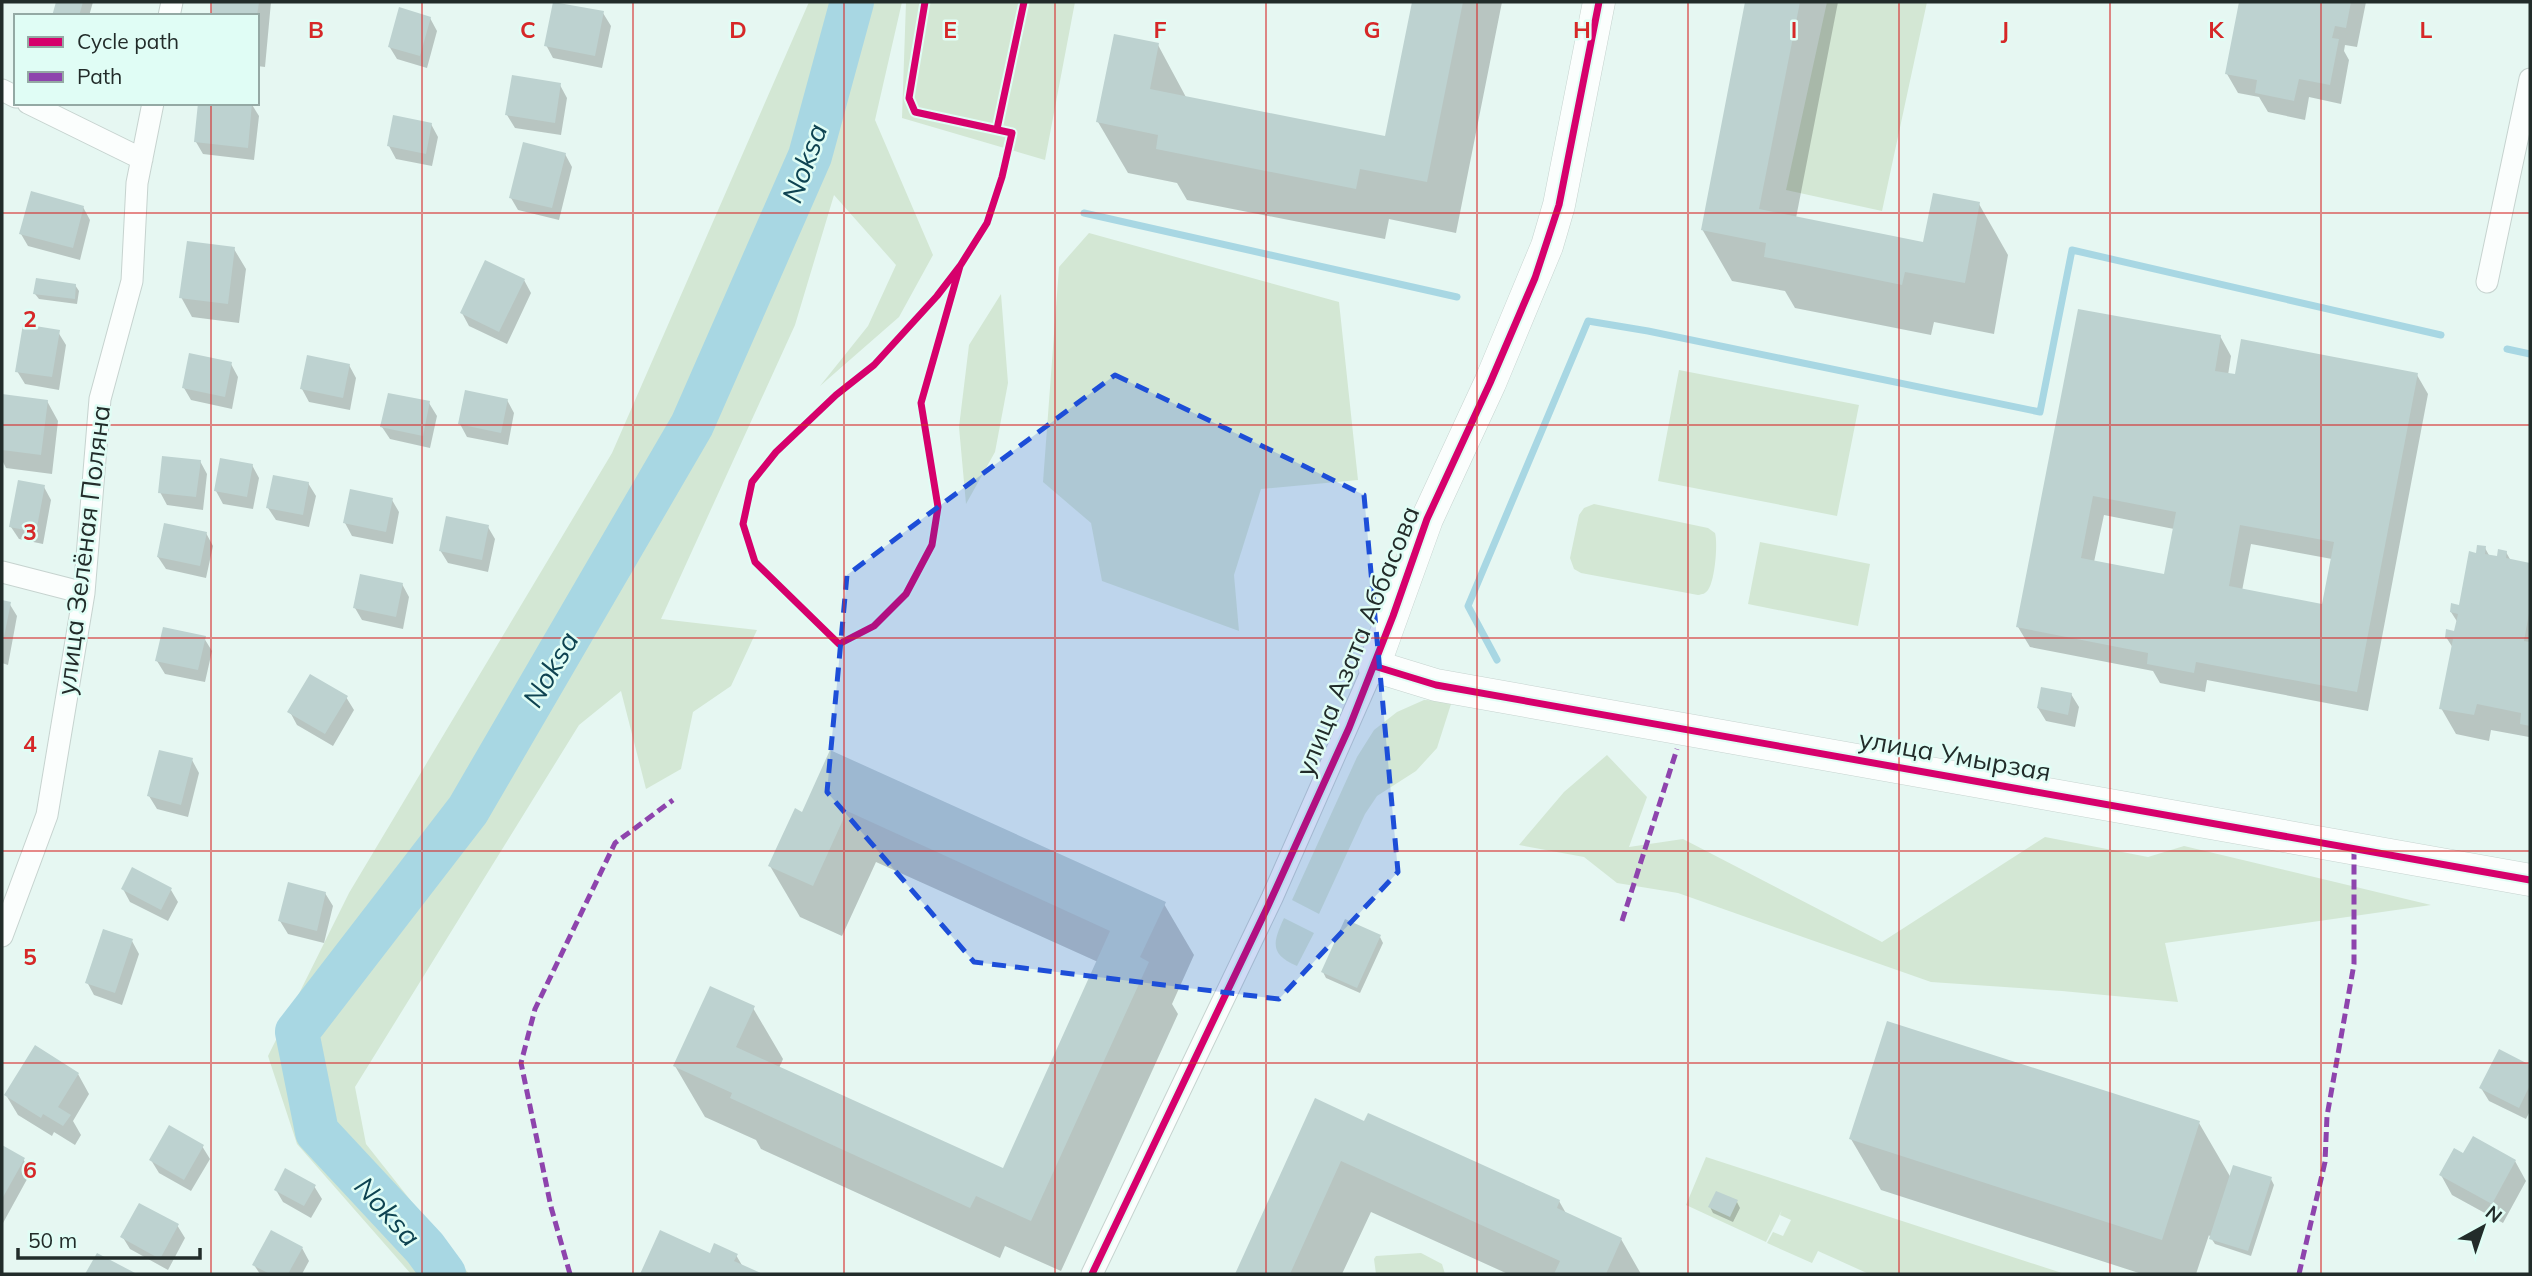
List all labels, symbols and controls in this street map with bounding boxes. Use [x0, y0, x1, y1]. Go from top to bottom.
legend [14, 14, 259, 105]
text: B [308, 15, 324, 44]
text: C [520, 15, 536, 44]
text: D [729, 15, 747, 44]
text: E [943, 15, 957, 44]
text: F [1153, 15, 1167, 44]
text: G [1363, 15, 1381, 44]
text: H [1573, 15, 1591, 44]
text: I [1791, 15, 1797, 44]
text: J [2001, 15, 2009, 44]
text: K [2208, 15, 2225, 44]
text: L [2420, 15, 2433, 44]
text: Cycle path [77, 28, 179, 54]
text: Path [77, 63, 122, 89]
water label: Noksa [774, 119, 834, 207]
text: 2 [23, 304, 37, 333]
street label: улица Зелёная Поляна [49, 403, 117, 697]
street label: улица Азата Аббасова [1288, 501, 1426, 781]
text: 3 [23, 517, 37, 546]
water label: Noksa [514, 625, 586, 713]
street label: улица Умырзая [1856, 722, 2054, 788]
text: 4 [23, 729, 37, 758]
text: 5 [23, 942, 37, 971]
text: 6 [23, 1155, 37, 1184]
water label: Noksa [348, 1169, 428, 1253]
north arrow [2448, 1192, 2518, 1262]
text: N [2481, 1200, 2507, 1228]
scale bar [18, 1216, 200, 1260]
text: 50 m [28, 1227, 77, 1253]

